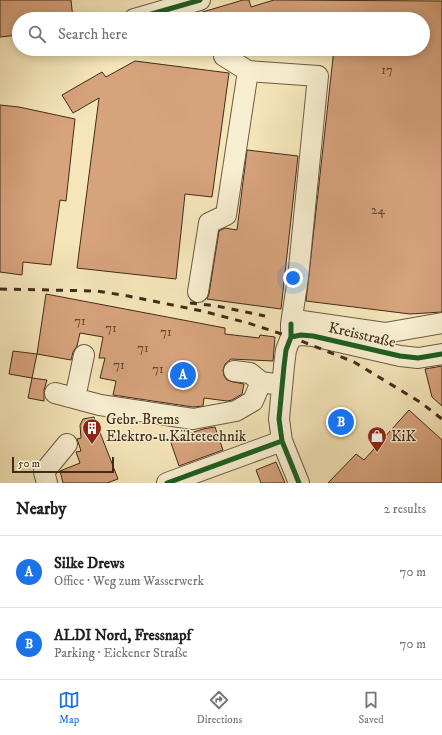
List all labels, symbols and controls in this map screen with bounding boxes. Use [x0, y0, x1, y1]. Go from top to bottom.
search box [12, 12, 430, 56]
icon: search [26, 23, 48, 45]
text: Search here [58, 25, 127, 44]
house number: 17 [381, 62, 393, 78]
house number: 24 [371, 202, 385, 218]
your location [283, 268, 303, 288]
house number: 71 [74, 313, 86, 329]
street label: Kreisstraße [327, 318, 397, 352]
house number: 71 [105, 320, 117, 336]
house number: 71 [160, 324, 172, 340]
house number: 71 [137, 340, 149, 356]
house number: 71 [113, 357, 125, 373]
pin: A [170, 360, 196, 390]
house number: 71 [152, 361, 164, 377]
pin: B [328, 407, 354, 437]
place label: Gebr. Brems Elektro-u.Kältetechnik [106, 410, 247, 446]
building icon: Gebr. Brems Elektro-u.Kältetechnik [81, 417, 103, 445]
shop icon: KiK [366, 425, 388, 453]
place label: KiK [391, 427, 416, 446]
scale bar [12, 455, 114, 474]
text: 50 m [18, 457, 40, 471]
text: Nearby [16, 498, 66, 520]
text: 2 results [384, 501, 426, 517]
text: Silke Drews [54, 554, 125, 573]
text: A [25, 564, 33, 580]
text: 70 m [400, 564, 426, 580]
text: Office · Weg zum Wasserwerk [54, 573, 204, 589]
text: ALDI Nord, Fressnapf [54, 626, 191, 645]
text: B [25, 636, 33, 652]
text: 70 m [400, 636, 426, 652]
text: Parking · Eickener Straße [54, 645, 188, 661]
tab: Map [58, 689, 80, 727]
tab: Directions [197, 689, 242, 727]
tab: Saved [359, 689, 384, 727]

